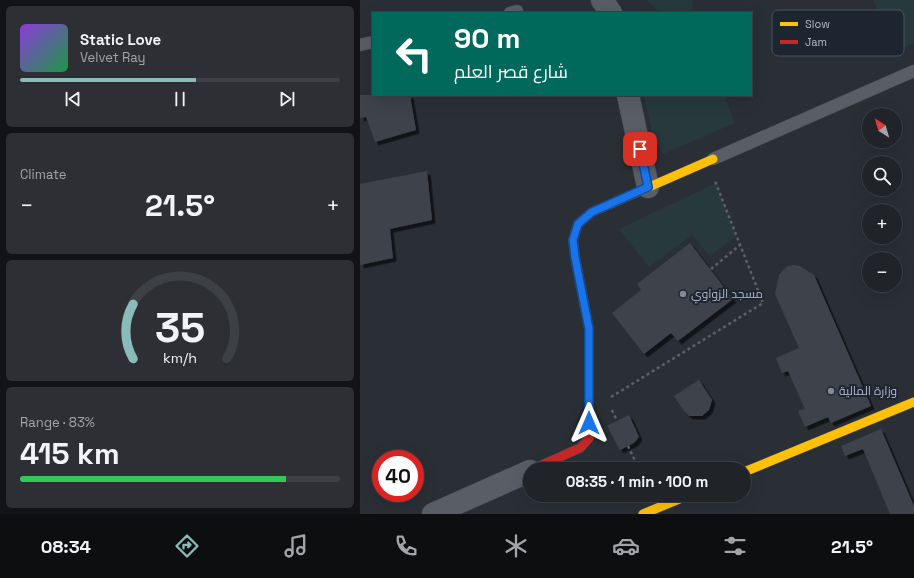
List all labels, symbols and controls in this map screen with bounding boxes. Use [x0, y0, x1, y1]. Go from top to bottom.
legend [772, 10, 904, 56]
text: Slow [805, 17, 830, 31]
text: 90 m [454, 20, 520, 56]
icon: left [388, 28, 440, 80]
text: Static Love [80, 30, 161, 49]
text: Jam [805, 35, 827, 49]
text: Velvet Ray [80, 49, 145, 66]
text: شارع قصر العلم [454, 60, 568, 83]
icon: previous [62, 88, 84, 110]
icon: pause [169, 88, 191, 110]
icon: next [276, 88, 298, 110]
north arrow [862, 108, 902, 148]
map controls [862, 108, 902, 292]
pin [623, 132, 657, 166]
icon: arrive [629, 138, 651, 160]
button: search [862, 156, 902, 196]
text: Climate [20, 166, 66, 183]
text: 21.5° [145, 186, 215, 225]
text: − [20, 191, 34, 219]
text: + [326, 191, 340, 219]
button: + [862, 204, 902, 244]
button: − [862, 252, 902, 292]
place label: مسجد الزواوي [691, 286, 763, 304]
marker: مسجد الزواوي [678, 289, 688, 299]
text: 35 [155, 300, 205, 353]
text: km/h [163, 348, 197, 366]
place label: وزارة المالية [839, 383, 897, 399]
marker: وزارة المالية [826, 386, 836, 396]
position arrow [568, 402, 610, 444]
text: Range · 83% [20, 414, 95, 431]
text: 415 km [20, 434, 120, 473]
speed limit sign: 40 [372, 450, 424, 502]
text: 08:35 · 1 min · 100 m [566, 472, 708, 491]
icon: directions [173, 532, 201, 560]
icon: music [282, 532, 310, 560]
icon: phone [392, 532, 420, 560]
icon: climate [502, 532, 530, 560]
icon: car [612, 532, 640, 560]
icon: filters [721, 532, 749, 560]
text: 08:34 [41, 535, 91, 558]
text: 21.5° [831, 535, 873, 558]

